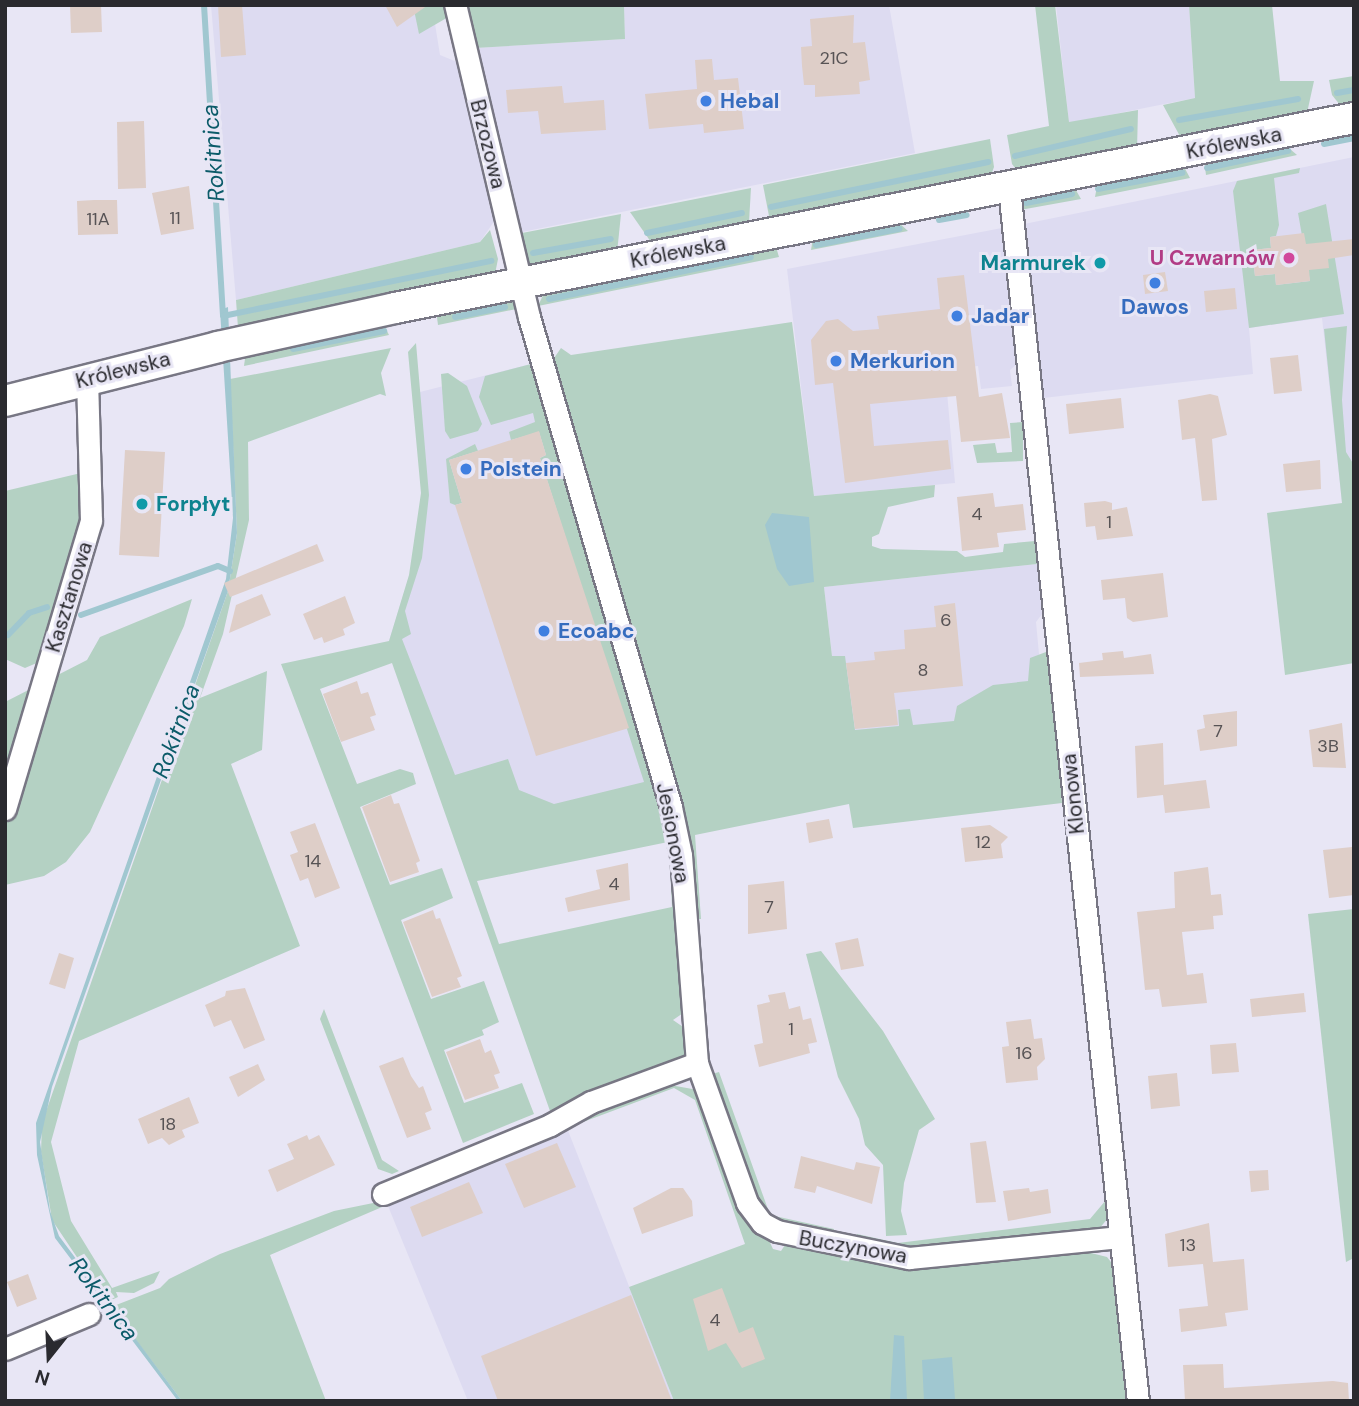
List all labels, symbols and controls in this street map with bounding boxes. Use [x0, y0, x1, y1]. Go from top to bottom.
house number: 21C [820, 47, 848, 69]
place label: Hebal [720, 88, 779, 114]
marker: Hebal [698, 93, 714, 109]
street label: Brzozowa [465, 97, 511, 191]
water label: Rokitnica [196, 103, 230, 203]
street label: Królewska [1184, 121, 1284, 165]
house number: 11 [169, 207, 181, 229]
house number: 11A [86, 208, 110, 230]
street label: Królewska [628, 230, 728, 274]
place label: U Czwarnów [1150, 245, 1275, 271]
place label: Marmurek [981, 250, 1086, 276]
marker: U Czwarnów [1281, 250, 1297, 266]
marker: Marmurek [1092, 255, 1108, 271]
marker: Dawos [1147, 275, 1163, 291]
place label: Dawos [1121, 294, 1189, 320]
place label: Jadar [971, 303, 1029, 329]
marker: Jadar [949, 308, 965, 324]
street label: Królewska [73, 346, 173, 394]
place label: Merkurion [850, 348, 955, 374]
marker: Merkurion [828, 353, 844, 369]
place label: Polstein [480, 456, 562, 482]
marker: Polstein [458, 461, 474, 477]
place label: Forpłyt [156, 491, 230, 517]
marker: Forpłyt [134, 496, 150, 512]
house number: 4 [972, 503, 982, 525]
house number: 1 [1106, 511, 1112, 533]
street label: Kasztanowa [40, 539, 98, 655]
house number: 6 [940, 609, 952, 631]
place label: Ecoabc [558, 618, 635, 644]
marker: Ecoabc [536, 623, 552, 639]
house number: 8 [918, 659, 928, 681]
water label: Rokitnica [146, 680, 206, 782]
house number: 7 [1213, 720, 1223, 742]
house number: 3B [1317, 735, 1339, 757]
street label: Klonowa [1056, 753, 1090, 835]
street label: Jesionowa [651, 781, 695, 885]
house number: 12 [975, 831, 991, 853]
house number: 14 [305, 850, 321, 872]
house number: 4 [609, 873, 619, 895]
house number: 7 [764, 896, 774, 918]
house number: 1 [788, 1018, 794, 1040]
house number: 16 [1016, 1042, 1032, 1064]
house number: 18 [160, 1113, 176, 1135]
street label: Buczynowa [797, 1225, 909, 1269]
house number: 13 [1180, 1234, 1196, 1256]
water label: Rokitnica [64, 1252, 144, 1346]
house number: 4 [710, 1309, 720, 1331]
north arrow [14, 1322, 84, 1392]
text: N [32, 1363, 53, 1391]

